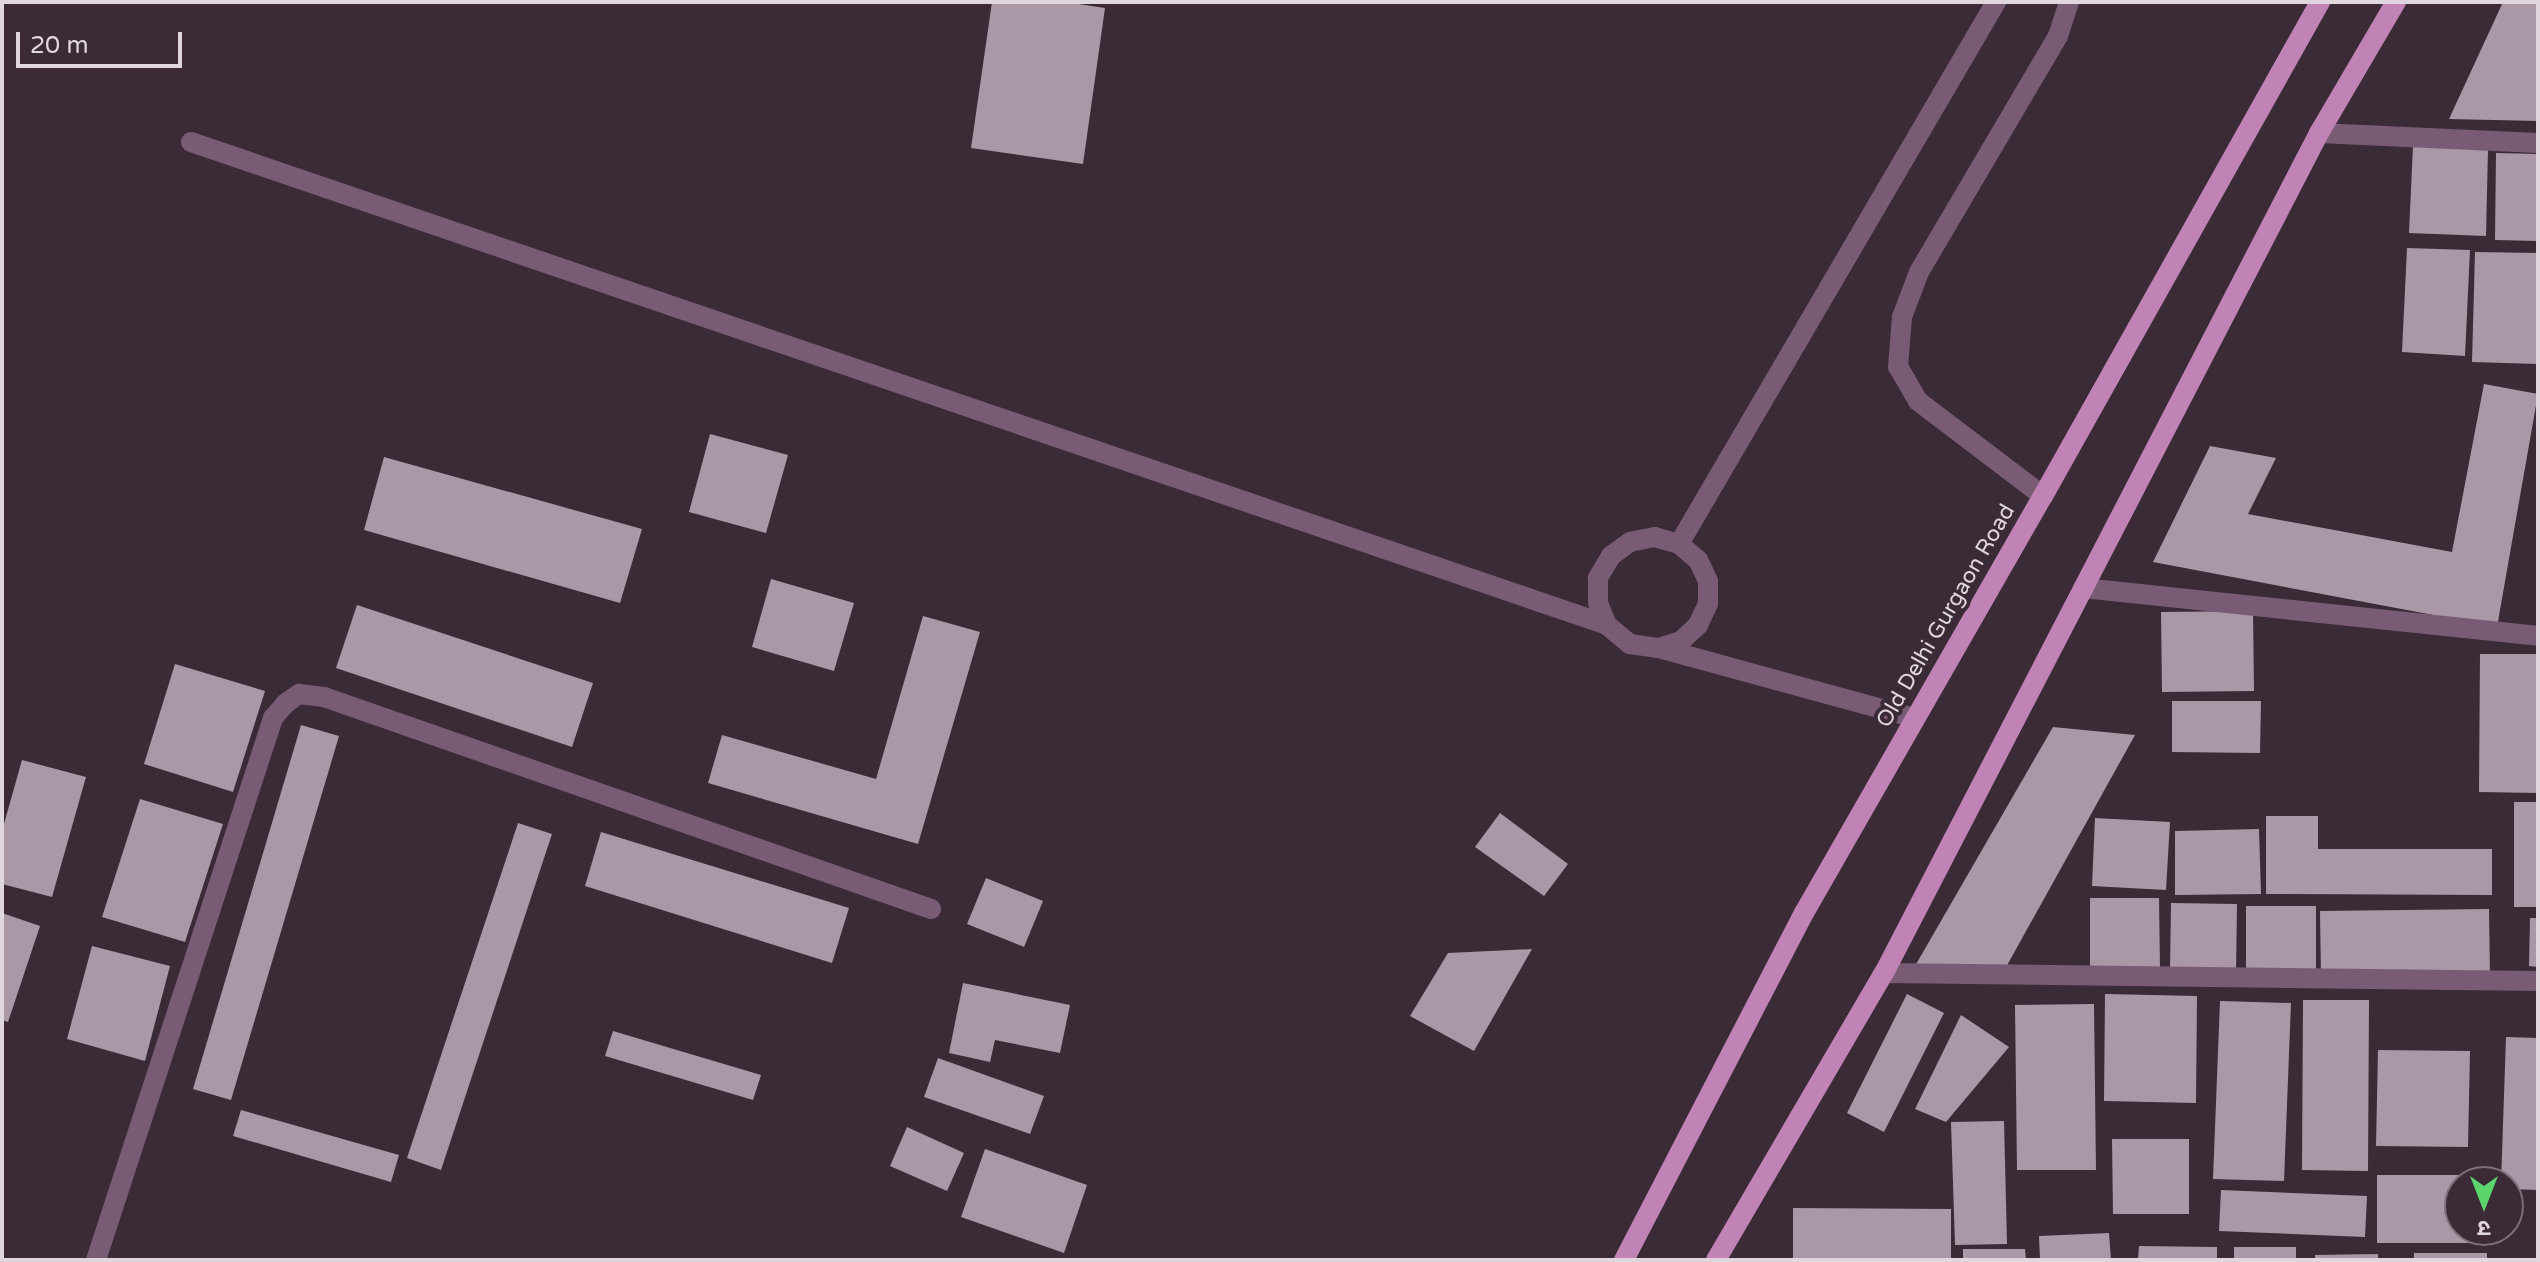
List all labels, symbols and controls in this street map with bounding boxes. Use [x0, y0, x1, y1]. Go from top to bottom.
scale bar [20, 16, 186, 66]
text: 20 m [30, 31, 88, 60]
street label: Old Delhi Gurgaon Road [1871, 500, 2021, 732]
north arrow [2444, 1166, 2524, 1246]
text: उ [2478, 1215, 2490, 1241]

